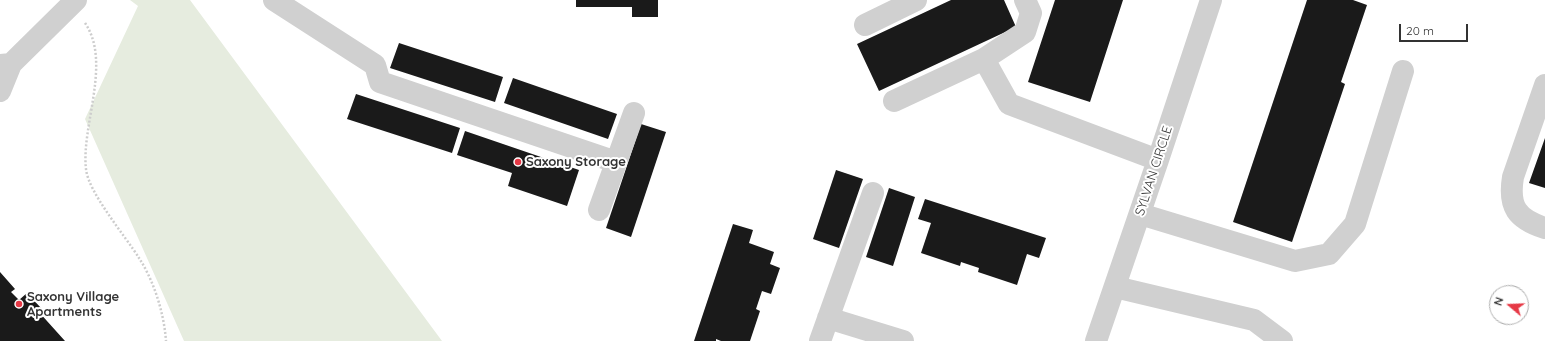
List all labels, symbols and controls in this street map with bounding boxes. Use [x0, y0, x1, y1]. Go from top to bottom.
scale bar [1401, 16, 1470, 42]
text: 20 m [1406, 23, 1434, 38]
street label: SYLVAN CIRCLE [1132, 124, 1176, 218]
place label: Saxony Storage [526, 154, 626, 170]
marker: Saxony Storage [513, 157, 523, 167]
north arrow [1489, 285, 1529, 325]
place label: Saxony Village Apartments [27, 289, 119, 320]
text: N [1491, 295, 1507, 308]
marker: Saxony Village Apartments [14, 299, 24, 309]

